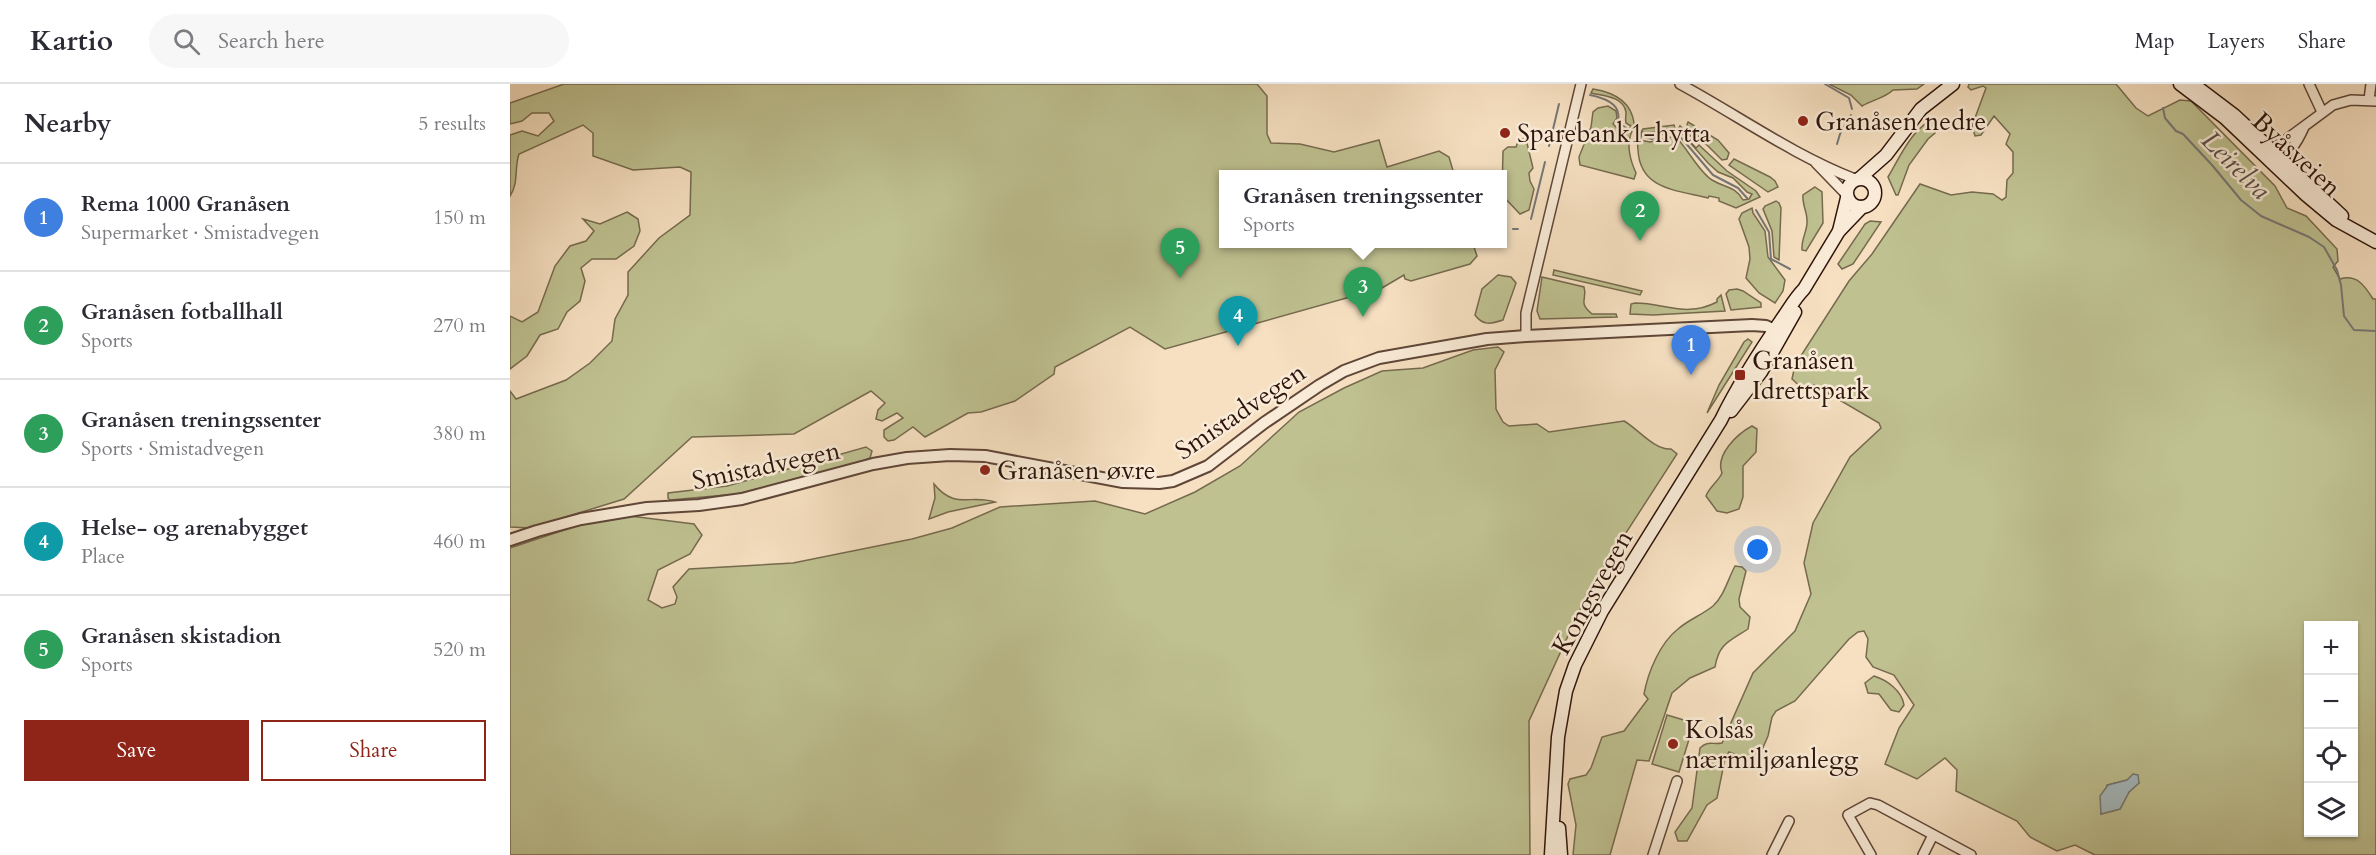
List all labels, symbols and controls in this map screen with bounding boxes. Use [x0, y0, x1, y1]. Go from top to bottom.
search box [149, 14, 569, 68]
text: Kartio [30, 22, 113, 60]
icon: search [170, 25, 203, 58]
text: Search here [218, 26, 325, 56]
text: Map [2135, 27, 2175, 56]
text: Layers [2208, 27, 2265, 56]
text: Share [2298, 27, 2346, 56]
place label: Granåsen nedre [1815, 104, 1986, 139]
street label: Byåsveien [2244, 104, 2349, 205]
text: Nearby [24, 106, 112, 141]
text: 5 results [418, 110, 486, 137]
marker: Granåsen nedre [1796, 114, 1810, 128]
place label: Sparebank1-hytta [1517, 116, 1711, 151]
water label: Leirelva [2193, 123, 2278, 208]
marker: Sparebank1-hytta [1498, 126, 1512, 140]
popup [1219, 170, 1507, 248]
text: Granåsen treningssenter [1243, 181, 1483, 211]
text: Rema 1000 Granåsen [81, 189, 290, 219]
pin: 2 [1620, 192, 1660, 241]
text: 1 [38, 204, 49, 231]
text: 150 m [433, 204, 486, 231]
text: Sports [1243, 211, 1295, 238]
text: Supermarket · Smistadvegen [81, 219, 320, 246]
pin: 5 [1160, 228, 1200, 278]
pin: 3 [1344, 268, 1382, 317]
pin: 4 [1218, 296, 1258, 346]
text: Granåsen fotballhall [81, 297, 283, 327]
text: 2 [38, 312, 49, 339]
text: 270 m [433, 312, 486, 339]
pin: 1 [1672, 326, 1710, 375]
text: Sports [81, 327, 133, 354]
place label: Granåsen Idrettspark [1752, 343, 1870, 408]
street label: Smistadvegen [1168, 355, 1313, 468]
marker: Granåsen Idrettspark [1733, 368, 1747, 382]
text: Granåsen treningssenter [81, 405, 321, 435]
text: 3 [38, 420, 49, 447]
text: 380 m [433, 420, 486, 447]
street label: Smistadvegen [689, 433, 844, 498]
text: Sports · Smistadvegen [81, 435, 264, 462]
place label: Granåsen øvre [997, 453, 1156, 488]
marker: Granåsen øvre [978, 463, 992, 477]
text: Helse- og arenabygget [81, 513, 308, 543]
street label: Kongsvegen [1544, 523, 1641, 661]
text: 4 [38, 528, 49, 555]
text: 460 m [433, 528, 486, 555]
your location [1743, 535, 1772, 564]
text: Place [81, 543, 125, 570]
text: Granåsen skistadion [81, 621, 281, 651]
map controls [2304, 621, 2358, 837]
button: + [2304, 621, 2358, 675]
text: 5 [38, 636, 49, 663]
text: 520 m [433, 636, 486, 663]
text: Sports [81, 651, 133, 678]
button: − [2304, 675, 2358, 729]
place label: Kolsås nærmiljøanlegg [1685, 712, 1859, 777]
button: Save [24, 720, 249, 781]
button: Share [261, 720, 486, 781]
button: locate [2304, 729, 2358, 783]
marker: Kolsås nærmiljøanlegg [1666, 737, 1680, 751]
button: layers [2304, 783, 2358, 837]

